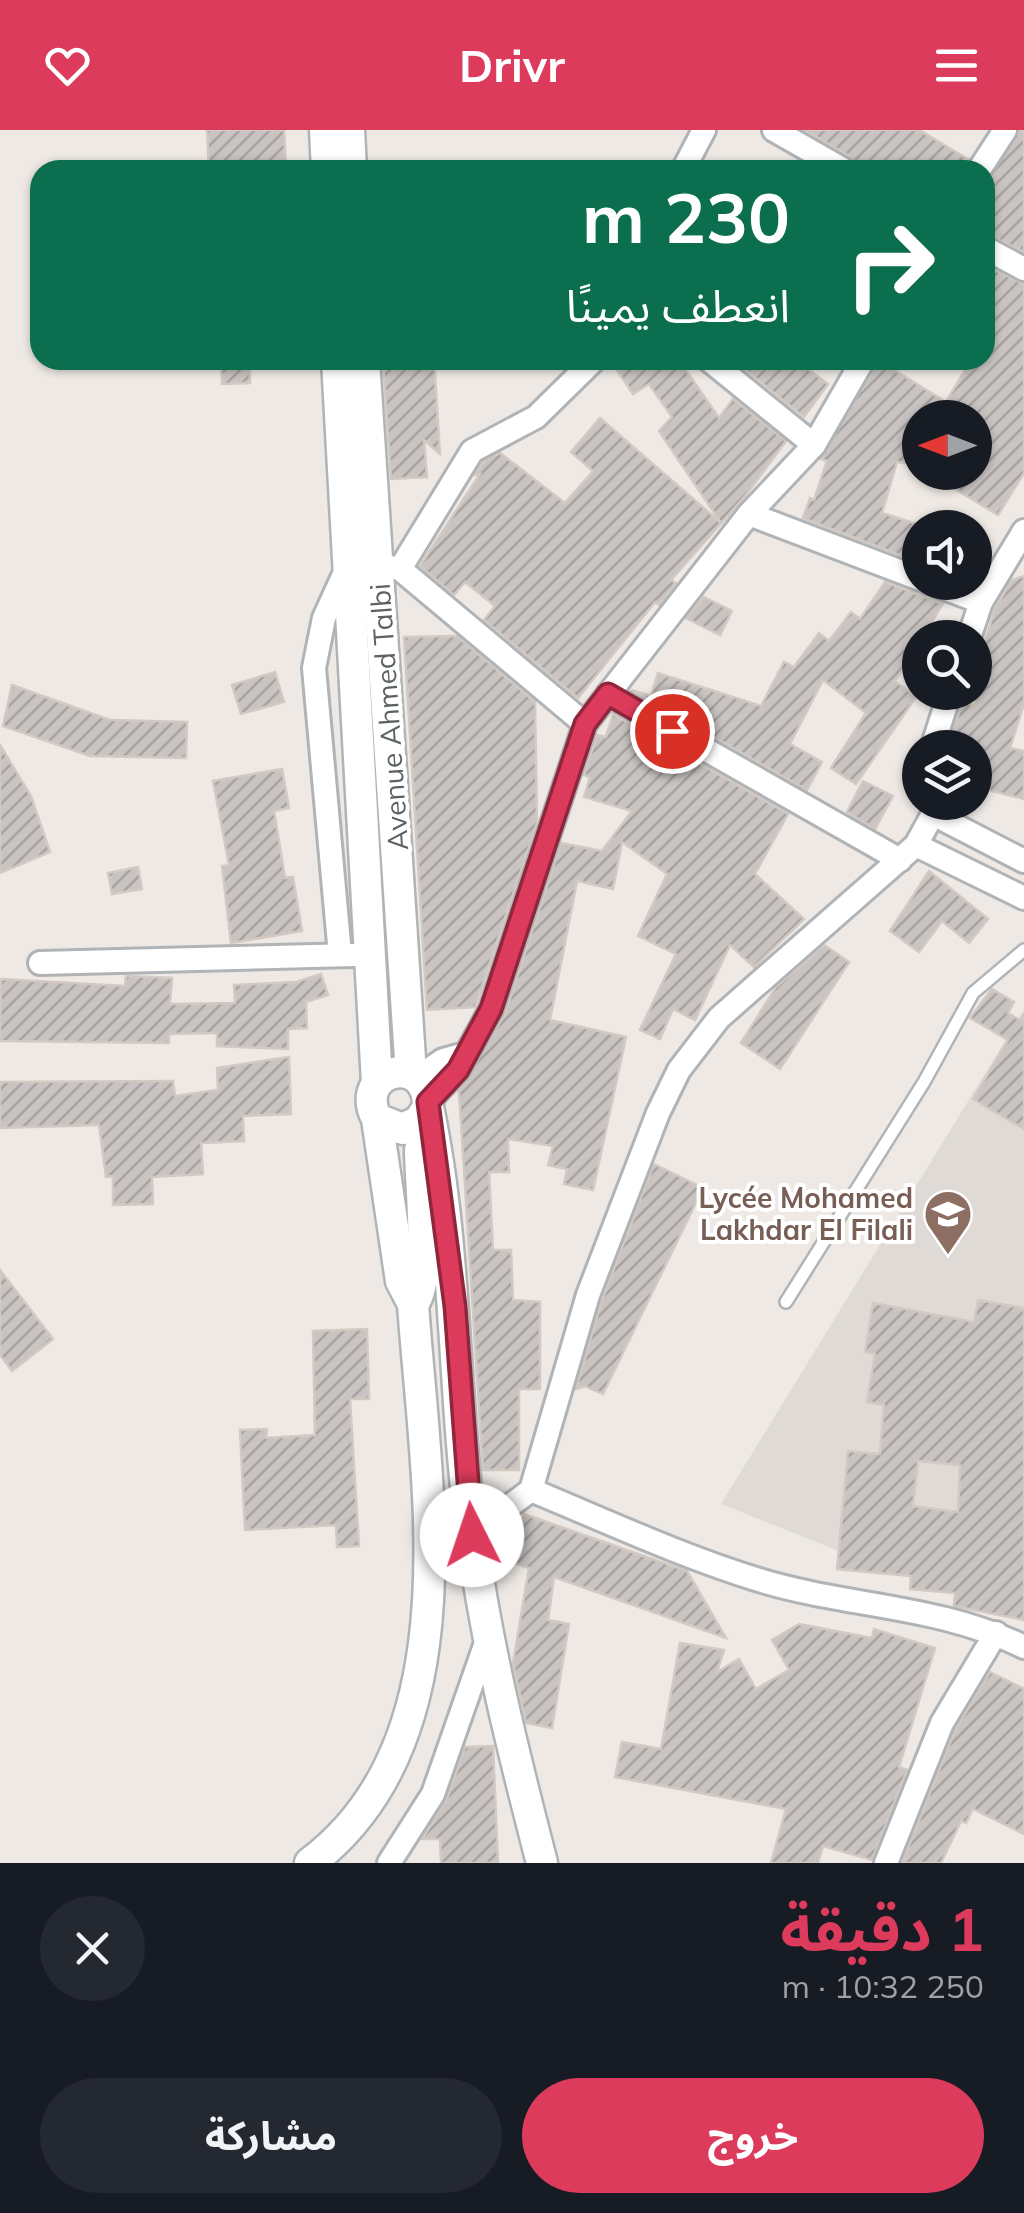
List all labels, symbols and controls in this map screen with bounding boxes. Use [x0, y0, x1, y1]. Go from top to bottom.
text: Drivr [459, 37, 565, 93]
icon: heart [40, 38, 95, 93]
icon: menu [929, 38, 984, 93]
text: 230 m [582, 173, 790, 261]
icon: right [825, 200, 955, 330]
text: انعطف يمينًا [566, 277, 790, 333]
north arrow [902, 400, 992, 490]
map controls [902, 400, 992, 820]
button: sound [902, 510, 992, 600]
street label: Avenue Ahmed Talbi [362, 582, 415, 852]
button: search [902, 620, 992, 710]
pin [630, 689, 715, 774]
icon: arrive [645, 704, 700, 759]
button: layers [902, 730, 992, 820]
place label: Lycée Mohamed Lakhdar El Filali [698, 1180, 913, 1247]
school or university icon: Lycée Mohamed Lakhdar El Filali [922, 1188, 974, 1256]
position arrow [420, 1483, 524, 1587]
text: 1 دقيقة [781, 1891, 984, 1966]
button: close [40, 1896, 145, 2001]
text: 250 m · 10:32 [782, 1966, 984, 2006]
button: مشاركة [40, 2078, 502, 2193]
button: خروج [522, 2078, 984, 2193]

